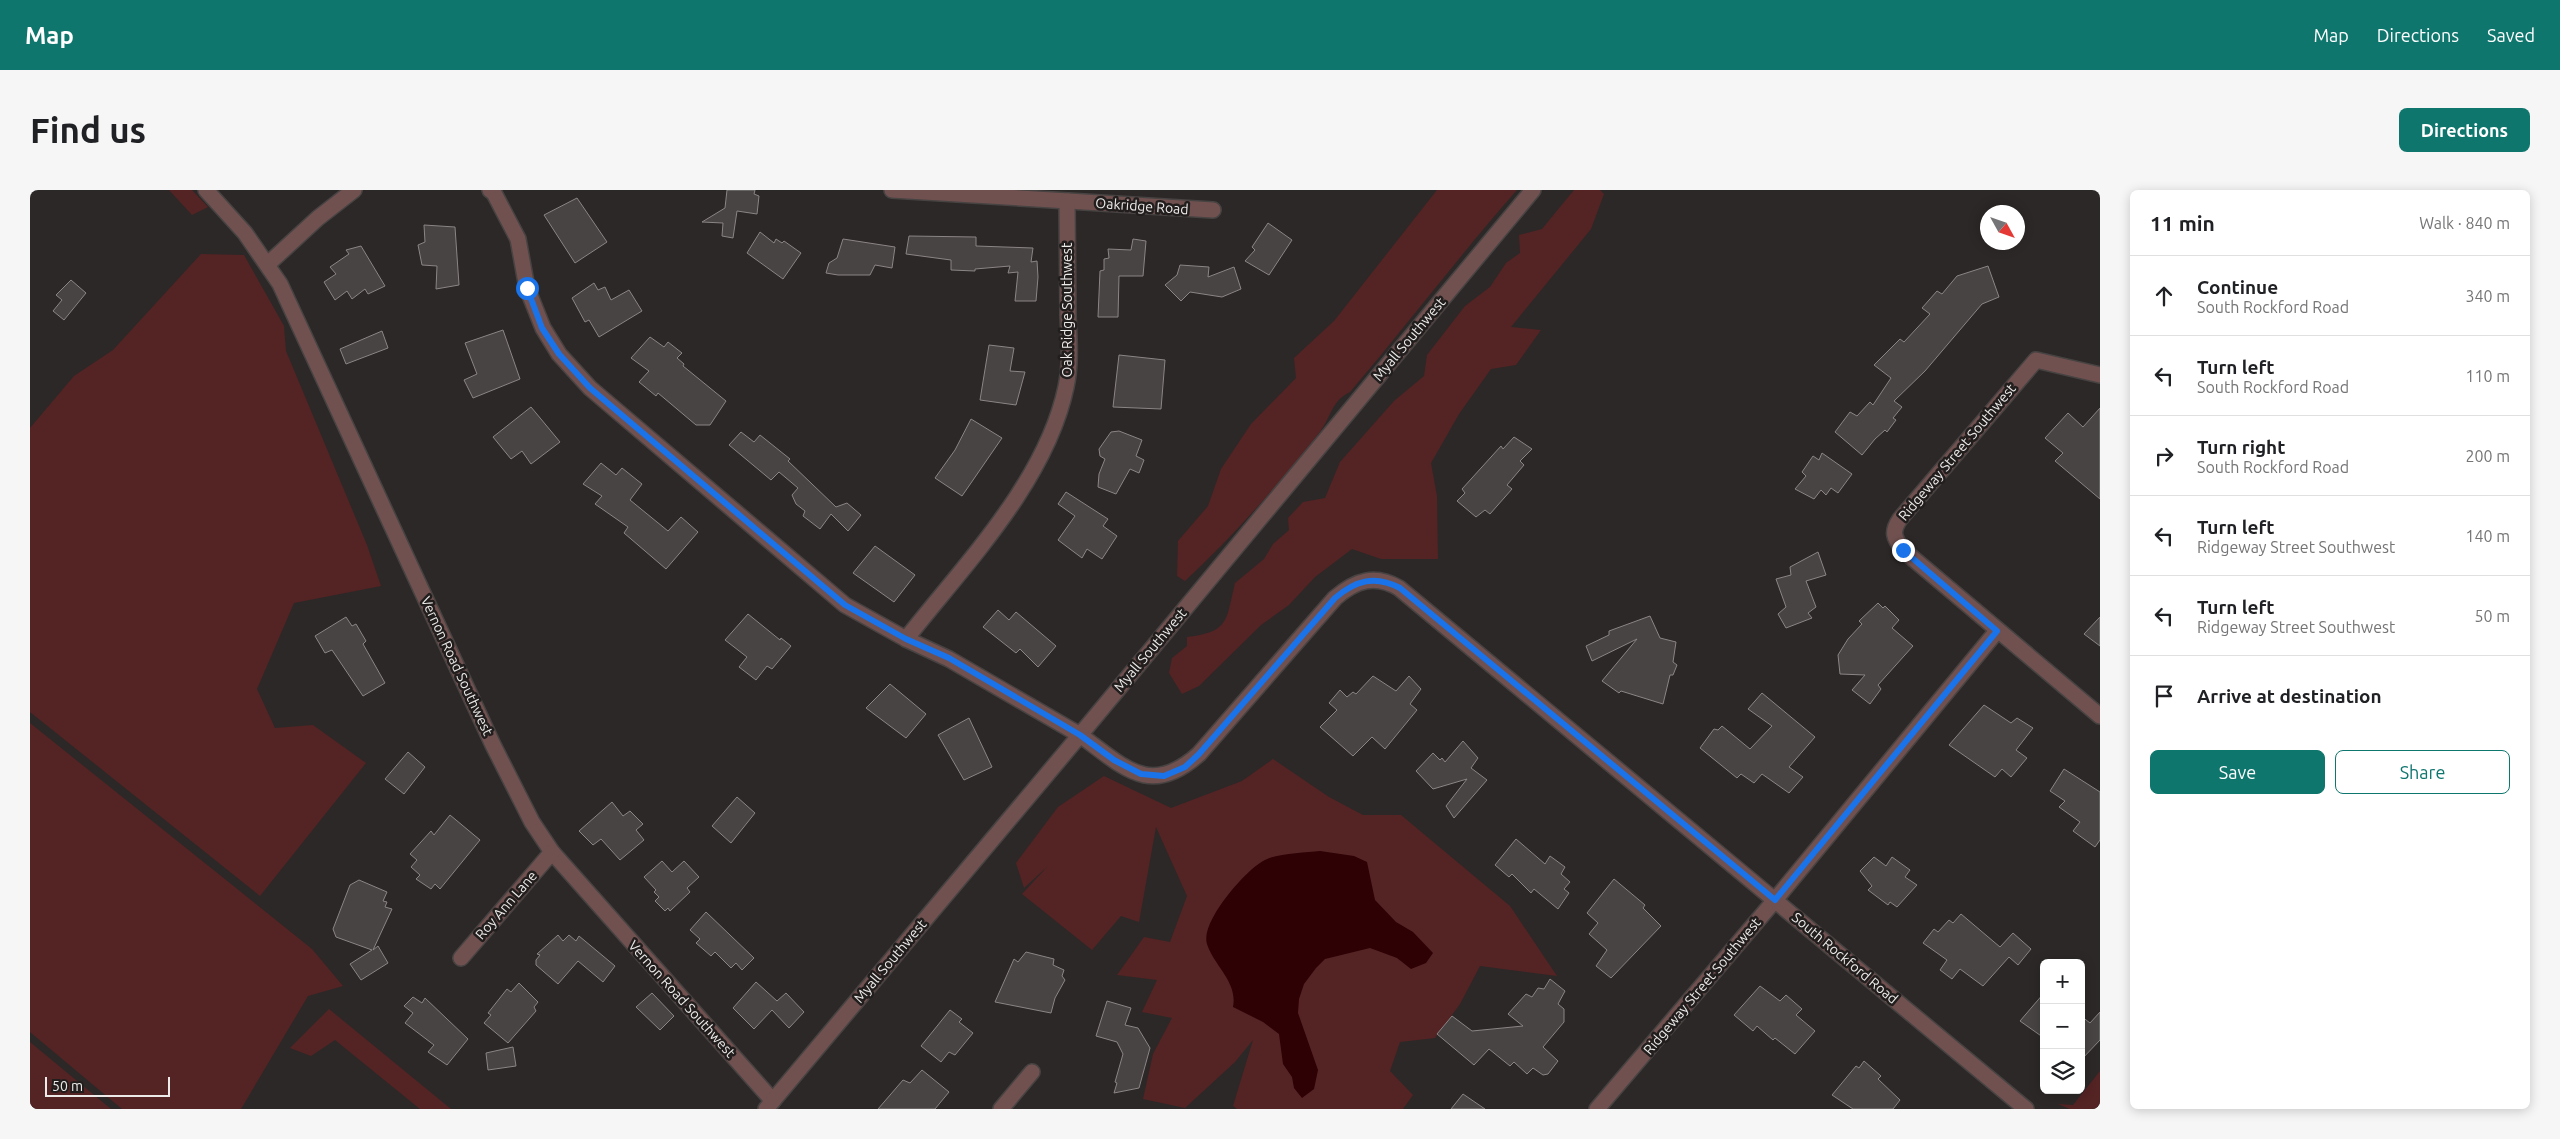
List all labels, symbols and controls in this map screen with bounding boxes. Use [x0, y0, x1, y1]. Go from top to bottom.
text: Map [25, 22, 74, 49]
text: Map [2313, 25, 2349, 45]
text: Directions [2377, 25, 2459, 45]
text: Saved [2487, 25, 2535, 45]
button: Directions [2399, 108, 2530, 152]
text: Find us [30, 110, 146, 150]
street label: Oakridge Road [1095, 195, 1189, 217]
north arrow [1980, 205, 2025, 250]
text: 11 min [2150, 211, 2215, 235]
text: Walk · 840 m [2419, 214, 2510, 232]
street label: Oak Ridge Southwest [1059, 242, 1075, 377]
text: Continue [2197, 276, 2278, 298]
route start [516, 277, 539, 300]
icon: ahead [2150, 282, 2178, 310]
text: 340 m [2465, 287, 2510, 305]
street label: Myall Southwest [1370, 294, 1449, 384]
text: South Rockford Road [2197, 298, 2349, 316]
text: Turn left [2197, 356, 2275, 378]
icon: left [2150, 362, 2178, 390]
text: 110 m [2465, 367, 2510, 385]
text: South Rockford Road [2197, 378, 2349, 396]
street label: Ridgeway Street Southwest [1895, 380, 2019, 524]
text: Turn right [2197, 436, 2285, 458]
icon: right [2150, 442, 2178, 470]
text: 200 m [2465, 447, 2510, 465]
text: South Rockford Road [2197, 458, 2349, 476]
text: Turn left [2197, 516, 2275, 538]
icon: left [2150, 522, 2178, 550]
text: 140 m [2465, 527, 2510, 545]
text: Ridgeway Street Southwest [2197, 538, 2395, 556]
route end [1892, 539, 1915, 562]
street label: Vernon Road Southwest [418, 594, 496, 738]
text: Turn left [2197, 596, 2275, 618]
icon: left [2150, 602, 2178, 630]
street label: Myall Southwest [1111, 605, 1190, 695]
text: 50 m [2474, 607, 2510, 625]
text: Ridgeway Street Southwest [2197, 618, 2395, 636]
icon: arrive [2150, 682, 2178, 710]
text: Arrive at destination [2197, 685, 2382, 707]
button: Save [2150, 750, 2325, 794]
button: Share [2335, 750, 2510, 794]
street label: Roy Ann Lane [472, 868, 540, 942]
street label: South Rockford Road [1789, 909, 1901, 1007]
street label: Ridgeway Street Southwest [1640, 914, 1764, 1058]
street label: Myall Southwest [851, 916, 930, 1006]
street label: Vernon Road Southwest [625, 937, 739, 1061]
map controls [2040, 959, 2085, 1094]
button: + [2040, 959, 2085, 1004]
button: − [2040, 1004, 2085, 1049]
button: layers [2040, 1049, 2085, 1094]
scale bar [45, 1074, 170, 1097]
text: 50 m [52, 1078, 83, 1094]

